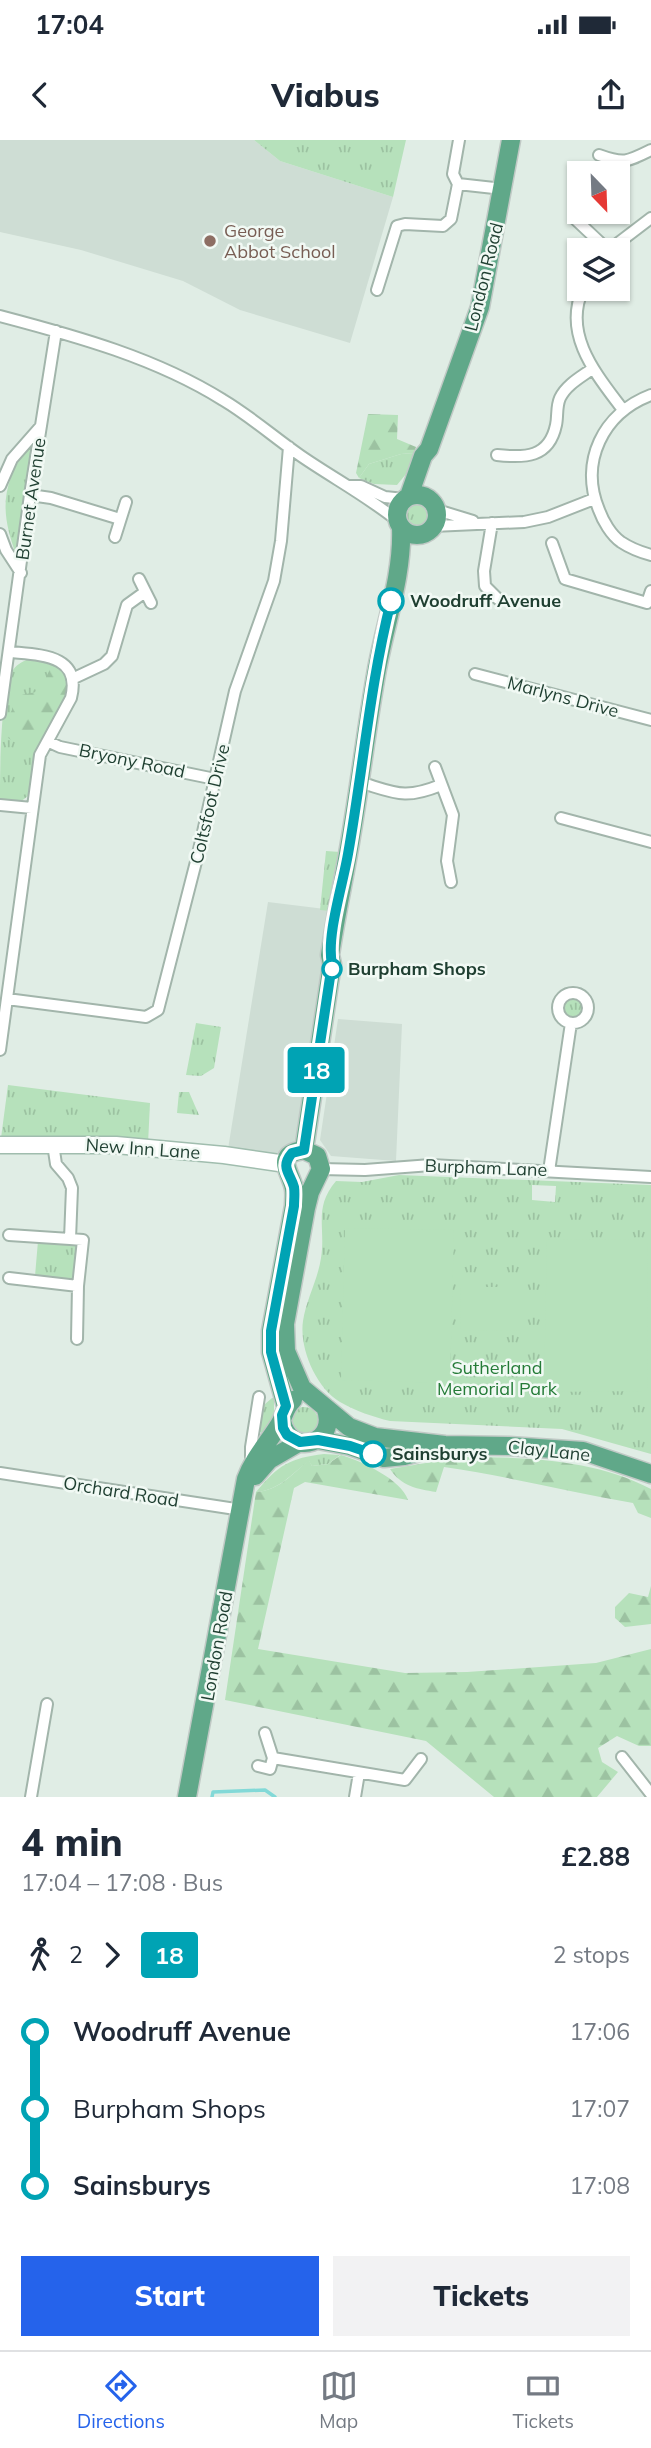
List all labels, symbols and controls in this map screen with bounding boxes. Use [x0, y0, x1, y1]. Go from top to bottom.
text: 17:04 [35, 8, 104, 41]
text: Viabus [271, 75, 380, 115]
icon: back [21, 76, 59, 114]
icon: share [592, 76, 630, 114]
north arrow [567, 161, 630, 224]
map controls [567, 161, 630, 301]
place label: George Abbot School [224, 219, 336, 263]
street label: London Road [459, 220, 508, 334]
marker: George Abbot School [202, 233, 218, 249]
button: layers [567, 238, 630, 301]
street label: Burnet Avenue [11, 436, 50, 562]
marker: Woodruff Avenue [378, 588, 404, 614]
place label: Woodruff Avenue [410, 589, 561, 612]
street label: Marlyns Drive [505, 671, 621, 722]
street label: Bryony Road [77, 738, 187, 783]
street label: Coltsfoot Drive [185, 742, 234, 866]
place label: Burpham Shops [348, 957, 486, 980]
marker: Burpham Shops [322, 959, 342, 979]
line badge: 18 [284, 1047, 348, 1093]
text: 18 [302, 1055, 330, 1085]
street label: New Inn Lane [85, 1133, 201, 1164]
street label: Burpham Lane [424, 1154, 548, 1181]
park label: Sutherland Memorial Park [437, 1356, 558, 1400]
street label: Clay Lane [507, 1435, 591, 1466]
marker: Sainsburys [360, 1441, 386, 1467]
place label: Sainsburys [392, 1442, 487, 1465]
street label: Orchard Road [62, 1471, 180, 1512]
street label: London Road [196, 1589, 237, 1703]
text: 4 min [21, 1818, 123, 1866]
text: £2.88 [561, 1840, 630, 1873]
text: 17:04 – 17:08 · Bus [21, 1868, 223, 1897]
icon: walk [21, 1936, 59, 1974]
icon: forward [93, 1936, 131, 1974]
text: 2 [69, 1940, 83, 1969]
text: 18 [155, 1940, 184, 1970]
text: 2 stops [553, 1940, 630, 1969]
text: Woodruff Avenue [73, 2015, 291, 2048]
text: 17:06 [570, 2017, 630, 2046]
text: Burpham Shops [73, 2092, 266, 2125]
text: 17:07 [570, 2094, 630, 2123]
text: Sainsburys [73, 2169, 211, 2202]
text: 17:08 [570, 2171, 630, 2200]
button: Start [21, 2256, 319, 2336]
button: Tickets [333, 2256, 630, 2336]
tab: Directions [77, 2367, 165, 2433]
tab: Map [319, 2367, 358, 2433]
tab: Tickets [513, 2367, 574, 2433]

